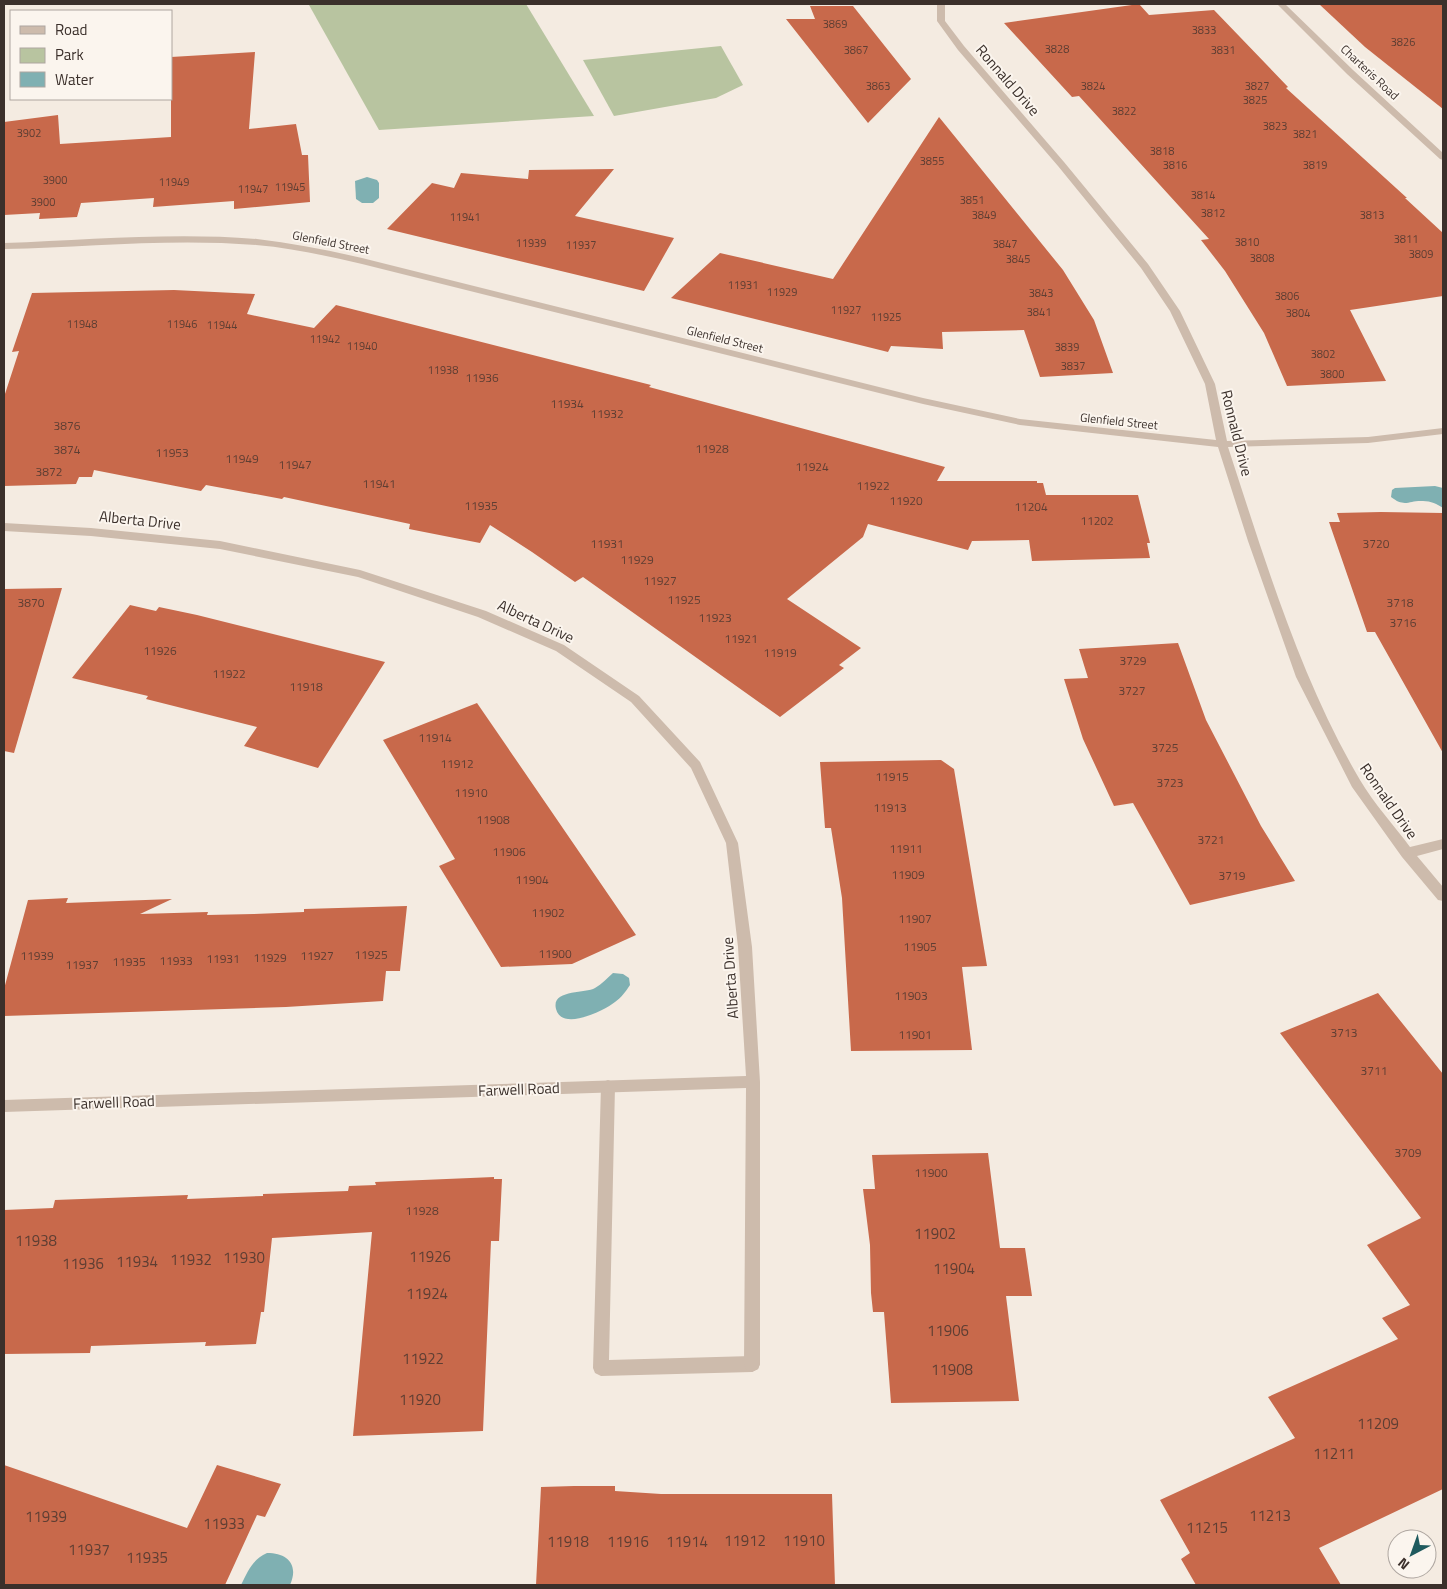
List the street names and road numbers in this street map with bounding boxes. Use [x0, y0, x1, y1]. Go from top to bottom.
street label: Ronnald Drive [970, 39, 1046, 121]
street label: Charteris Road [1336, 40, 1404, 104]
street label: Glenfield Street [291, 225, 372, 259]
street label: Glenfield Street [685, 320, 766, 358]
street label: Ronnald Drive [1215, 387, 1259, 479]
street label: Glenfield Street [1079, 407, 1160, 435]
street label: Alberta Drive [98, 504, 182, 536]
street label: Alberta Drive [494, 593, 578, 649]
street label: Ronnald Drive [1354, 758, 1424, 844]
street label: Alberta Drive [716, 936, 744, 1020]
street label: Farwell Road [478, 1076, 560, 1102]
street label: Farwell Road [73, 1089, 155, 1115]

